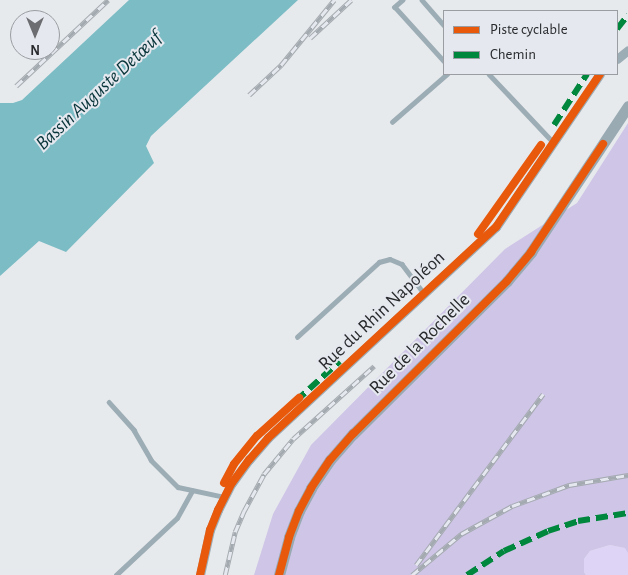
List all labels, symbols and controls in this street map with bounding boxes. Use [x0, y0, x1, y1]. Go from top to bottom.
north arrow [10, 10, 60, 60]
legend [443, 10, 618, 75]
text: Piste cyclable [490, 22, 568, 37]
water label: Bassin Auguste Detœuf [31, 26, 167, 156]
text: N [30, 42, 40, 56]
text: Chemin [490, 47, 536, 62]
street label: Rue du Rhin Napoléon [314, 246, 450, 376]
street label: Rue de la Rochelle [365, 289, 475, 399]

